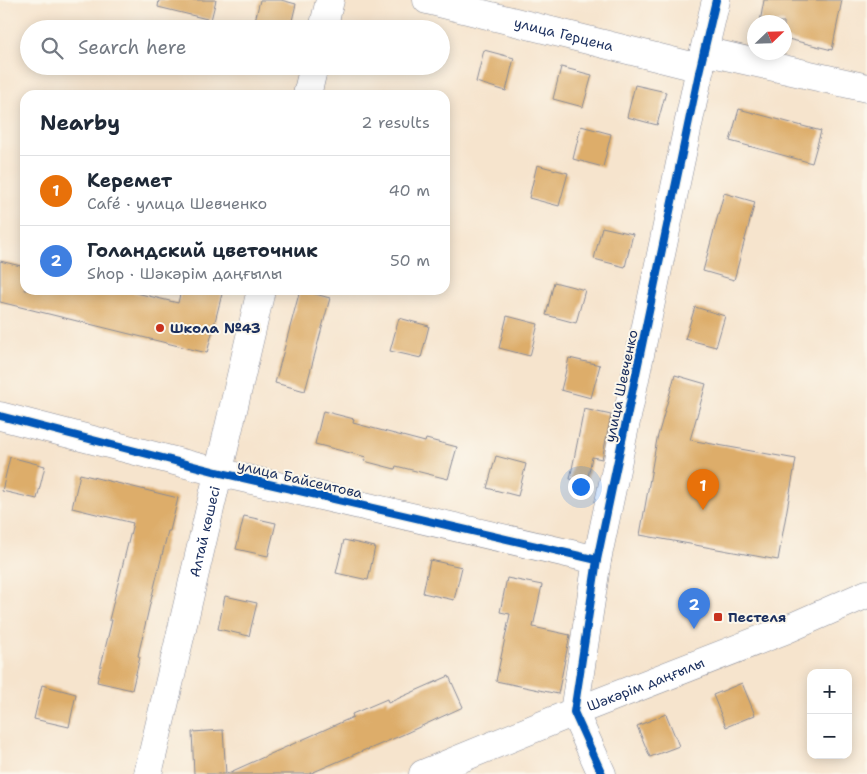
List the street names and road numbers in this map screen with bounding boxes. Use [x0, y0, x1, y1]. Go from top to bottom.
street label: улица Герцена [512, 13, 616, 55]
street label: улица Шевченко [600, 328, 642, 444]
street label: улица Байсеитова [236, 456, 365, 502]
street label: Алтай көшесі [185, 484, 224, 579]
street label: Шәкәрім даңғылы [584, 653, 707, 715]

